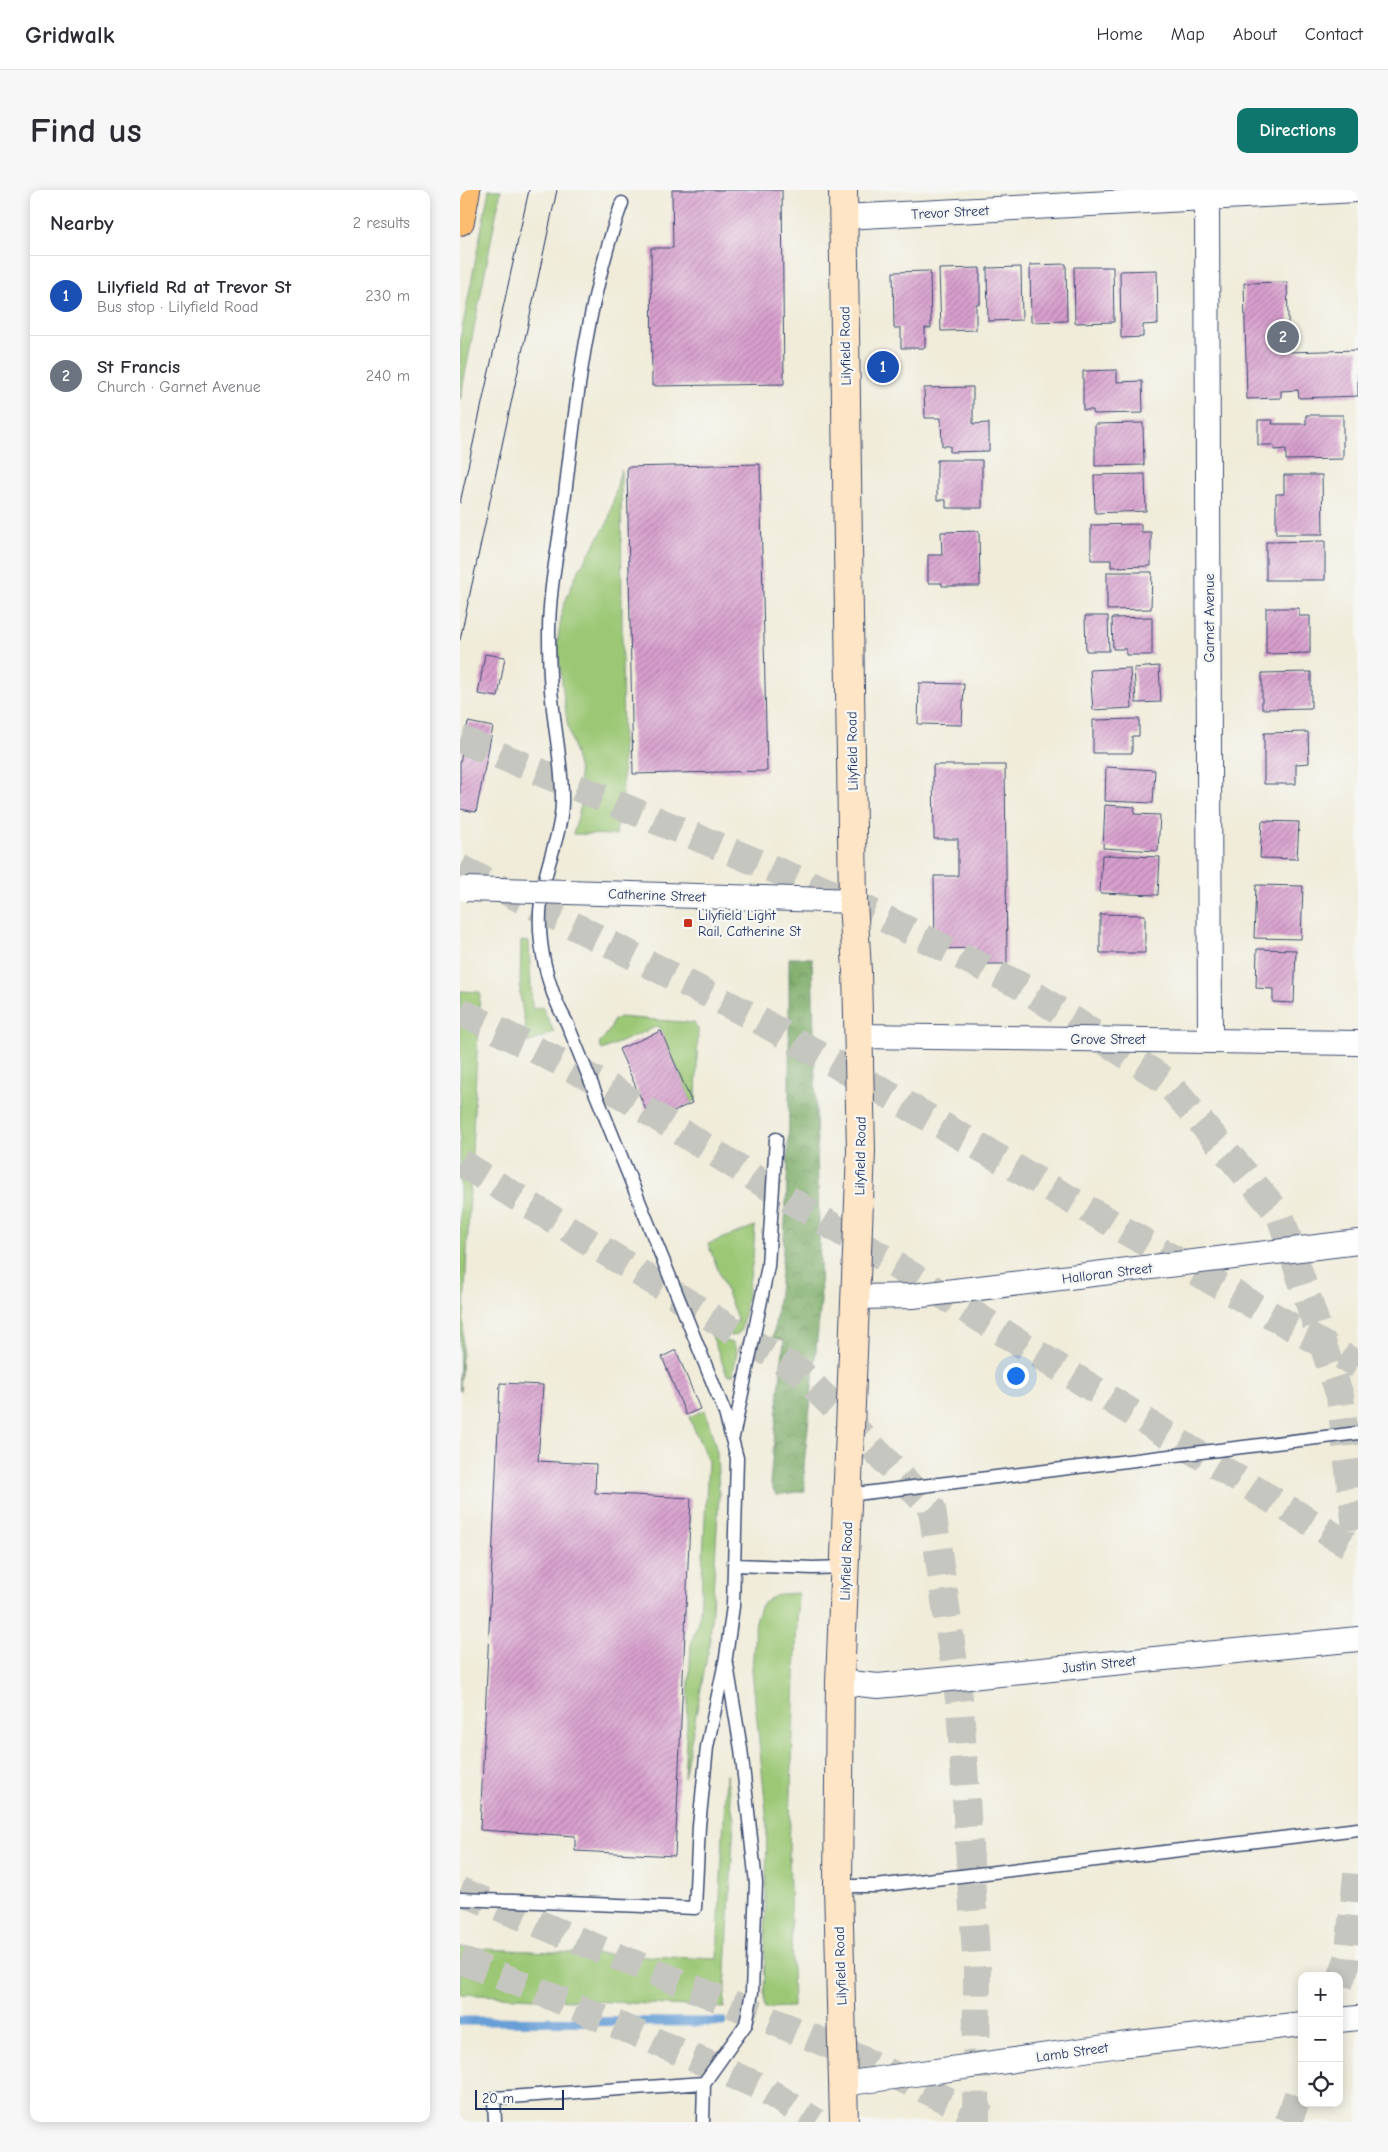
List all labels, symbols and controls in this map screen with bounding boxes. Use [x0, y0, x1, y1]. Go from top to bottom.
text: Gridwalk [25, 21, 114, 49]
text: Home [1096, 24, 1143, 45]
text: Map [1171, 24, 1205, 45]
text: About [1233, 24, 1277, 45]
text: Contact [1305, 24, 1363, 45]
button: Directions [1237, 108, 1358, 153]
text: Find us [30, 110, 142, 151]
street label: Trevor Street [911, 202, 990, 223]
text: Nearby [50, 211, 114, 235]
text: 2 results [353, 214, 410, 232]
text: Lilyfield Rd at Trevor St [97, 276, 291, 298]
text: 1 [63, 287, 69, 305]
text: 230 m [365, 287, 410, 305]
text: Bus stop · Lilyfield Road [97, 298, 259, 316]
street label: Lilyfield Road [836, 306, 855, 386]
pin: 2 [1267, 318, 1299, 356]
pin: 1 [867, 348, 899, 386]
text: St Francis [97, 356, 180, 378]
text: 2 [62, 367, 70, 385]
text: 240 m [366, 367, 410, 385]
text: Church · Garnet Avenue [97, 378, 261, 396]
street label: Garnet Avenue [1201, 574, 1218, 662]
street label: Lilyfield Road [843, 711, 862, 791]
street label: Catherine Street [608, 885, 707, 906]
place label: Lilyfield Light Rail, Catherine St [698, 907, 802, 940]
marker: Lilyfield Light Rail, Catherine St [682, 917, 694, 929]
street label: Grove Street [1071, 1031, 1146, 1048]
street label: Lilyfield Road [851, 1116, 870, 1196]
street label: Halloran Street [1061, 1259, 1154, 1287]
your location [1003, 1363, 1029, 1389]
street label: Lilyfield Road [837, 1521, 856, 1601]
street label: Justin Street [1061, 1652, 1138, 1677]
street label: Lilyfield Road [831, 1926, 850, 2006]
map controls [1298, 1972, 1343, 2107]
button: + [1298, 1972, 1343, 2017]
button: − [1298, 2017, 1343, 2062]
street label: Lamb Street [1035, 2039, 1110, 2066]
button: locate [1298, 2062, 1343, 2107]
scale bar [475, 2087, 564, 2110]
text: 20 m [482, 2090, 514, 2107]

